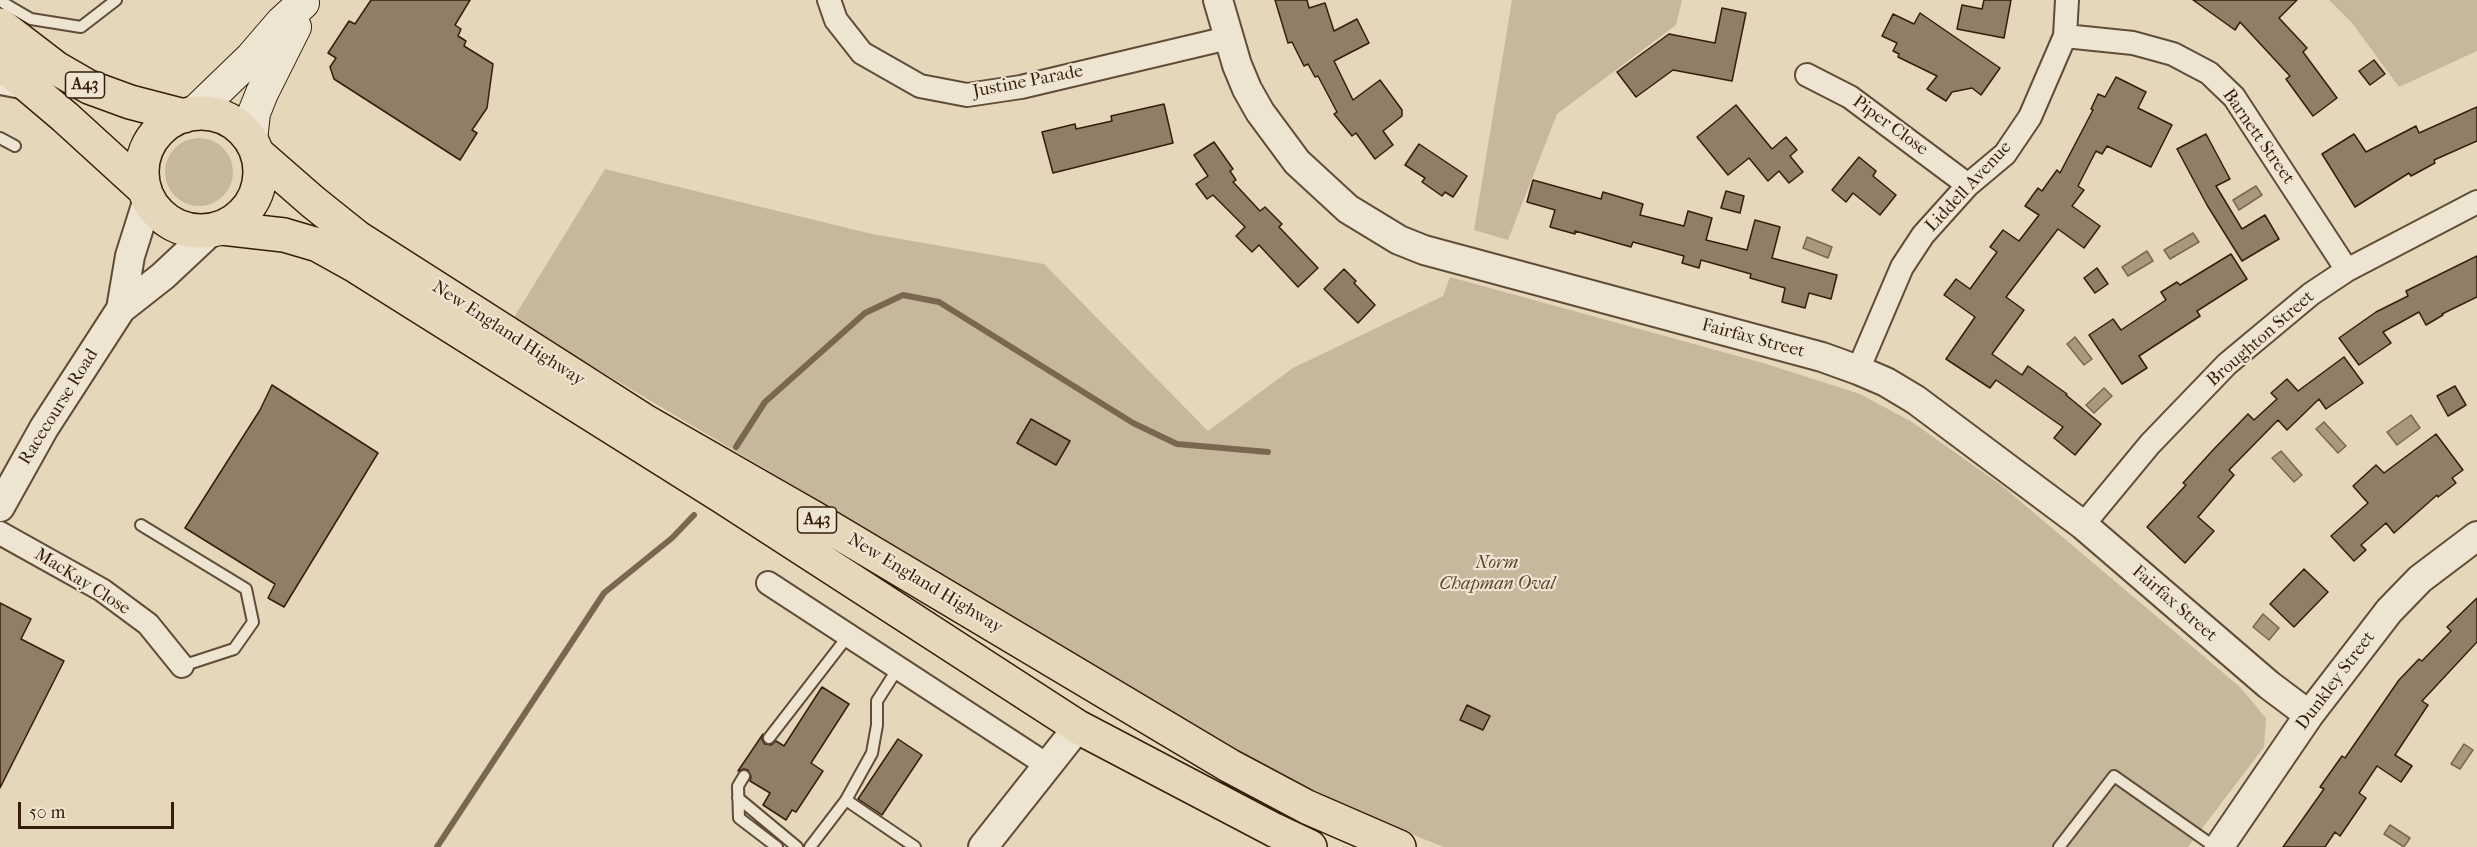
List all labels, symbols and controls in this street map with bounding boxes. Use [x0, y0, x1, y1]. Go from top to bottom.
street label: Justine Parade [971, 61, 1085, 103]
road number: A43 [66, 72, 104, 98]
street label: Barnett Street [2217, 85, 2299, 189]
street label: Piper Close [1848, 91, 1932, 161]
street label: Liddell Avenue [1921, 137, 2017, 237]
street label: New England Highway [428, 277, 588, 391]
street label: Broughton Street [2203, 286, 2319, 392]
street label: Fairfax Street [1699, 315, 1807, 363]
street label: Racecourse Road [15, 345, 103, 469]
road number: A43 [798, 507, 836, 533]
street label: New England Highway [843, 529, 1007, 639]
street label: MacKay Close [30, 544, 134, 620]
park label: Norm Chapman Oval [1439, 553, 1555, 596]
street label: Fairfax Street [2127, 561, 2221, 647]
street label: Dunkley Street [2292, 627, 2380, 735]
scale bar [21, 790, 177, 828]
text: 50 m [29, 802, 65, 823]

